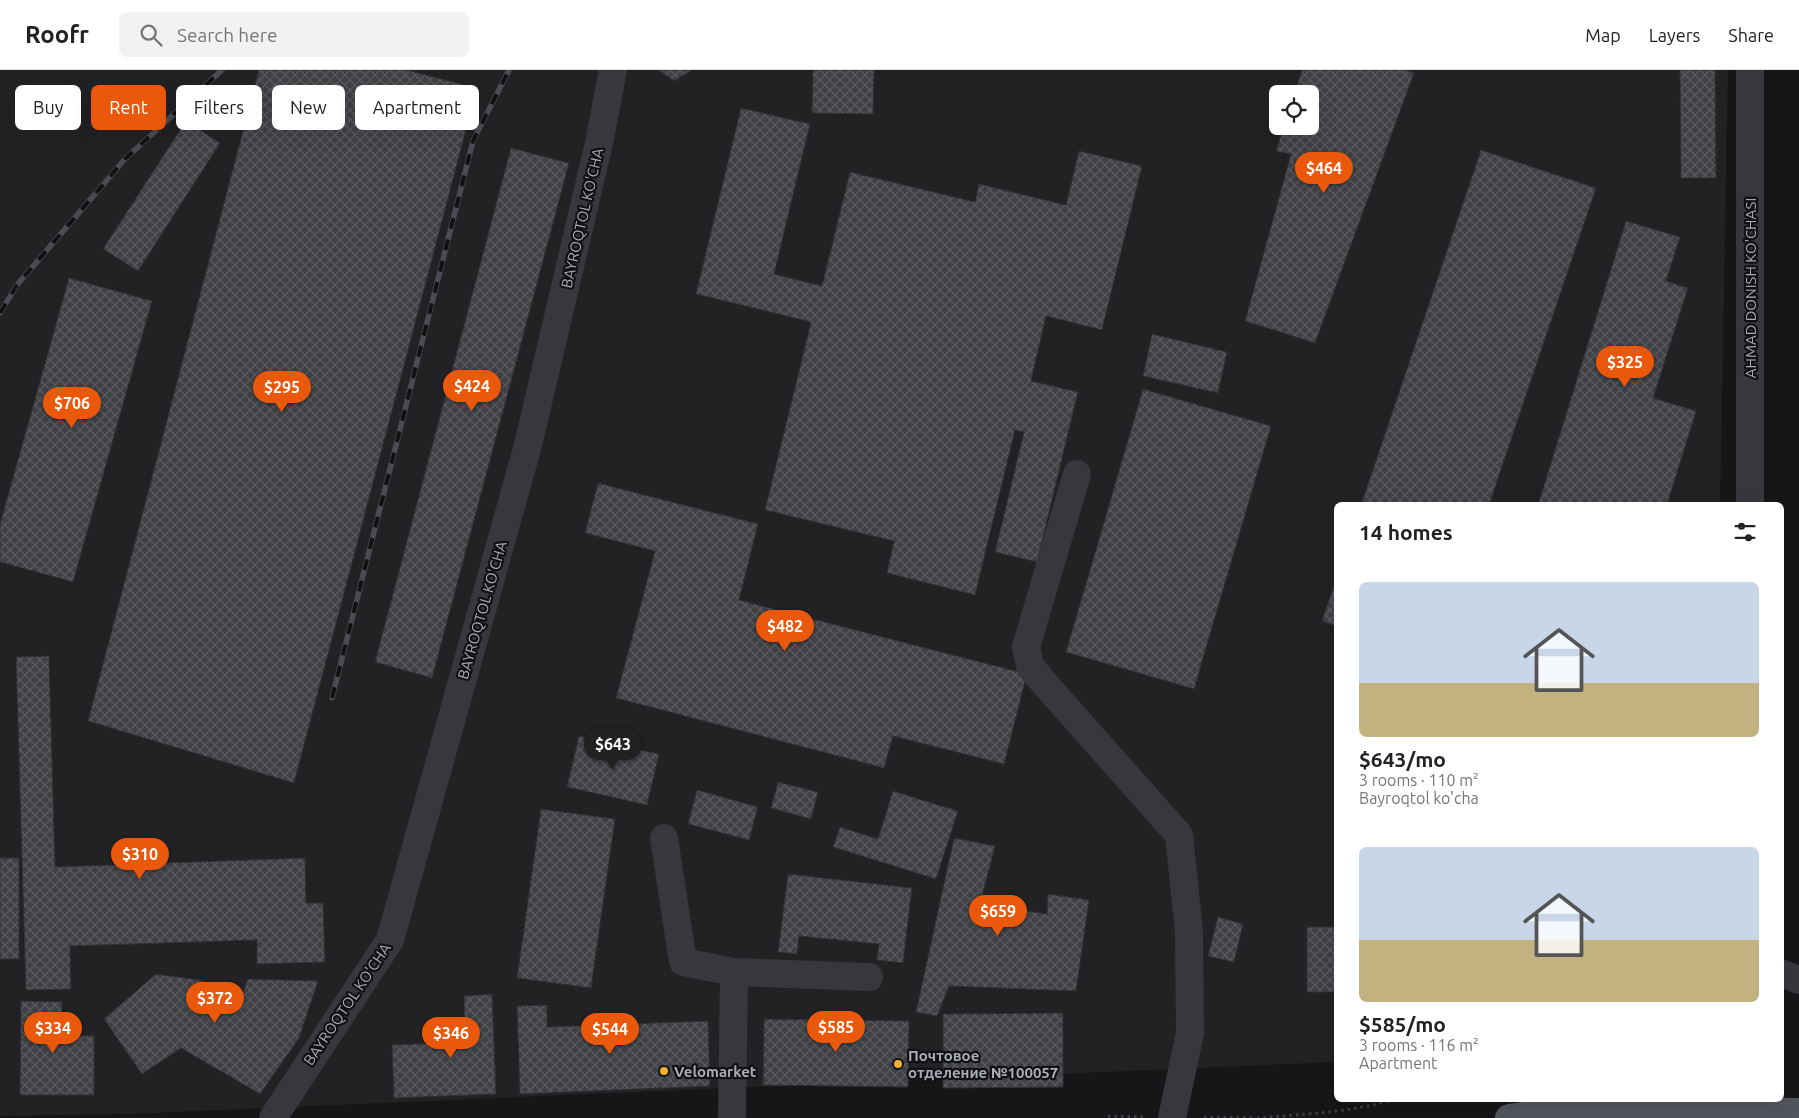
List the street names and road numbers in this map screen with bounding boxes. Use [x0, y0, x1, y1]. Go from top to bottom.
street label: BAYROQTOL KO'CHA [558, 146, 606, 290]
street label: AHMAD DONISH KO'CHASI [1742, 198, 1759, 378]
street label: BAYROQTOL KO'CHA [454, 539, 510, 681]
street label: BAYROQTOL KO'CHA [300, 940, 394, 1068]

